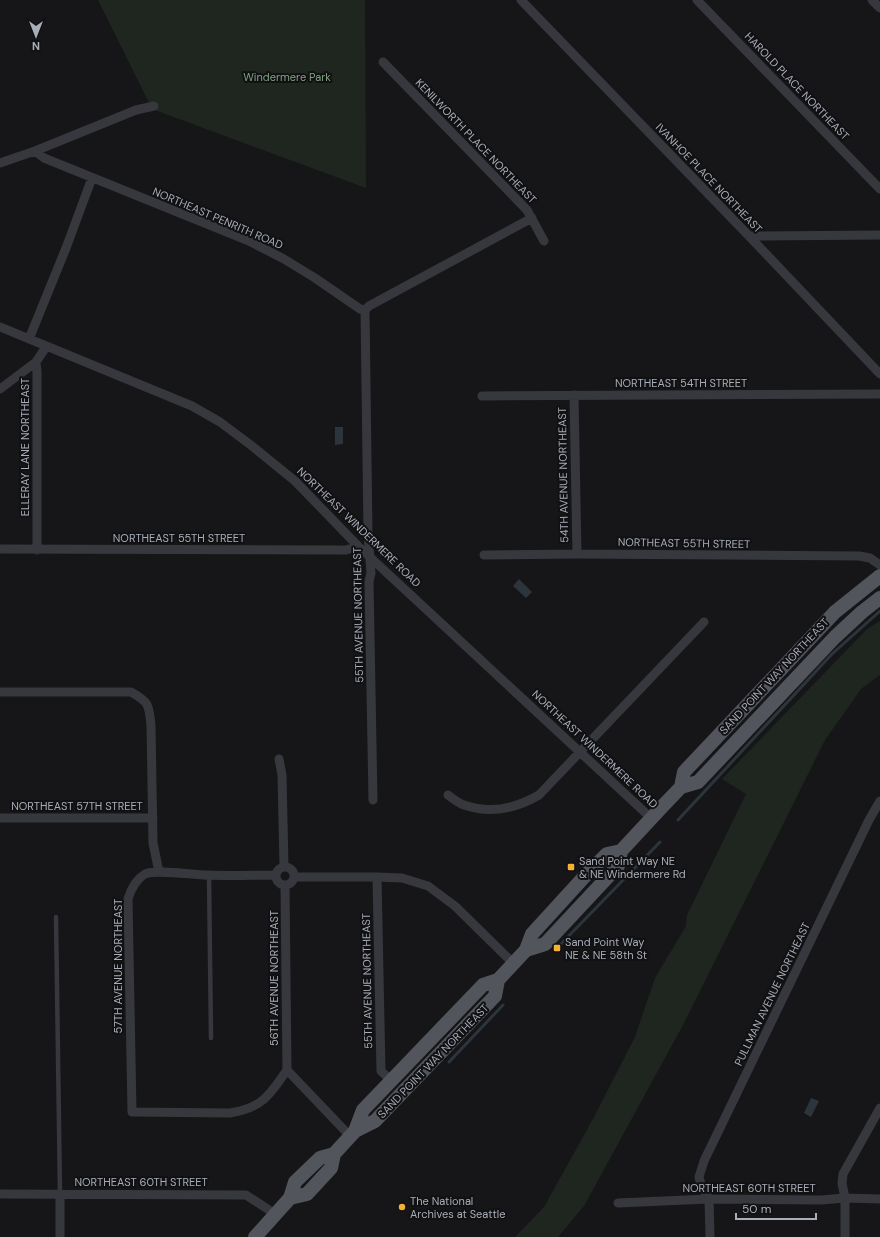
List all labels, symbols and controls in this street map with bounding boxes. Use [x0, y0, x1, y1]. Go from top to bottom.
north arrow [16, 16, 56, 56]
street label: HAROLD PLACE NORTHEAST [742, 29, 852, 143]
text: N [32, 39, 40, 53]
park label: Windermere Park [243, 70, 331, 84]
street label: KENILWORTH PLACE NORTHEAST [413, 76, 539, 206]
street label: IVANHOE PLACE NORTHEAST [653, 120, 765, 236]
street label: NORTHEAST PENRITH ROAD [151, 184, 286, 252]
street label: NORTHEAST 54TH STREET [615, 376, 747, 390]
street label: ELLERAY LANE NORTHEAST [18, 378, 32, 516]
street label: 54TH AVENUE NORTHEAST [555, 407, 571, 543]
street label: NORTHEAST WINDERMERE ROAD [294, 464, 424, 590]
street label: NORTHEAST 55TH STREET [113, 531, 245, 545]
street label: NORTHEAST 55TH STREET [618, 535, 750, 551]
street label: 55TH AVENUE NORTHEAST [350, 547, 366, 683]
street label: SAND POINT WAY NORTHEAST [716, 615, 832, 737]
street label: NORTHEAST WINDERMERE ROAD [529, 687, 661, 811]
street label: NORTHEAST 57TH STREET [11, 799, 143, 813]
place label: Sand Point Way NE & NE Windermere Rd [579, 854, 686, 881]
marker: Sand Point Way NE & NE Windermere Rd [566, 862, 576, 872]
street label: 57TH AVENUE NORTHEAST [111, 899, 125, 1033]
street label: 56TH AVENUE NORTHEAST [267, 910, 281, 1046]
street label: 55TH AVENUE NORTHEAST [359, 913, 375, 1049]
street label: PULLMAN AVENUE NORTHEAST [731, 920, 813, 1068]
place label: Sand Point Way NE & NE 58th St [565, 935, 647, 962]
marker: Sand Point Way NE & NE 58th St [552, 943, 562, 953]
street label: SAND POINT WAY NORTHEAST [375, 1001, 491, 1121]
street label: NORTHEAST 60TH STREET [74, 1175, 208, 1189]
street label: NORTHEAST 60TH STREET [682, 1181, 816, 1195]
place label: The National Archives at Seattle [410, 1194, 506, 1221]
scale bar [736, 1195, 816, 1221]
text: 50 m [742, 1201, 771, 1217]
marker: The National Archives at Seattle [397, 1202, 407, 1212]

